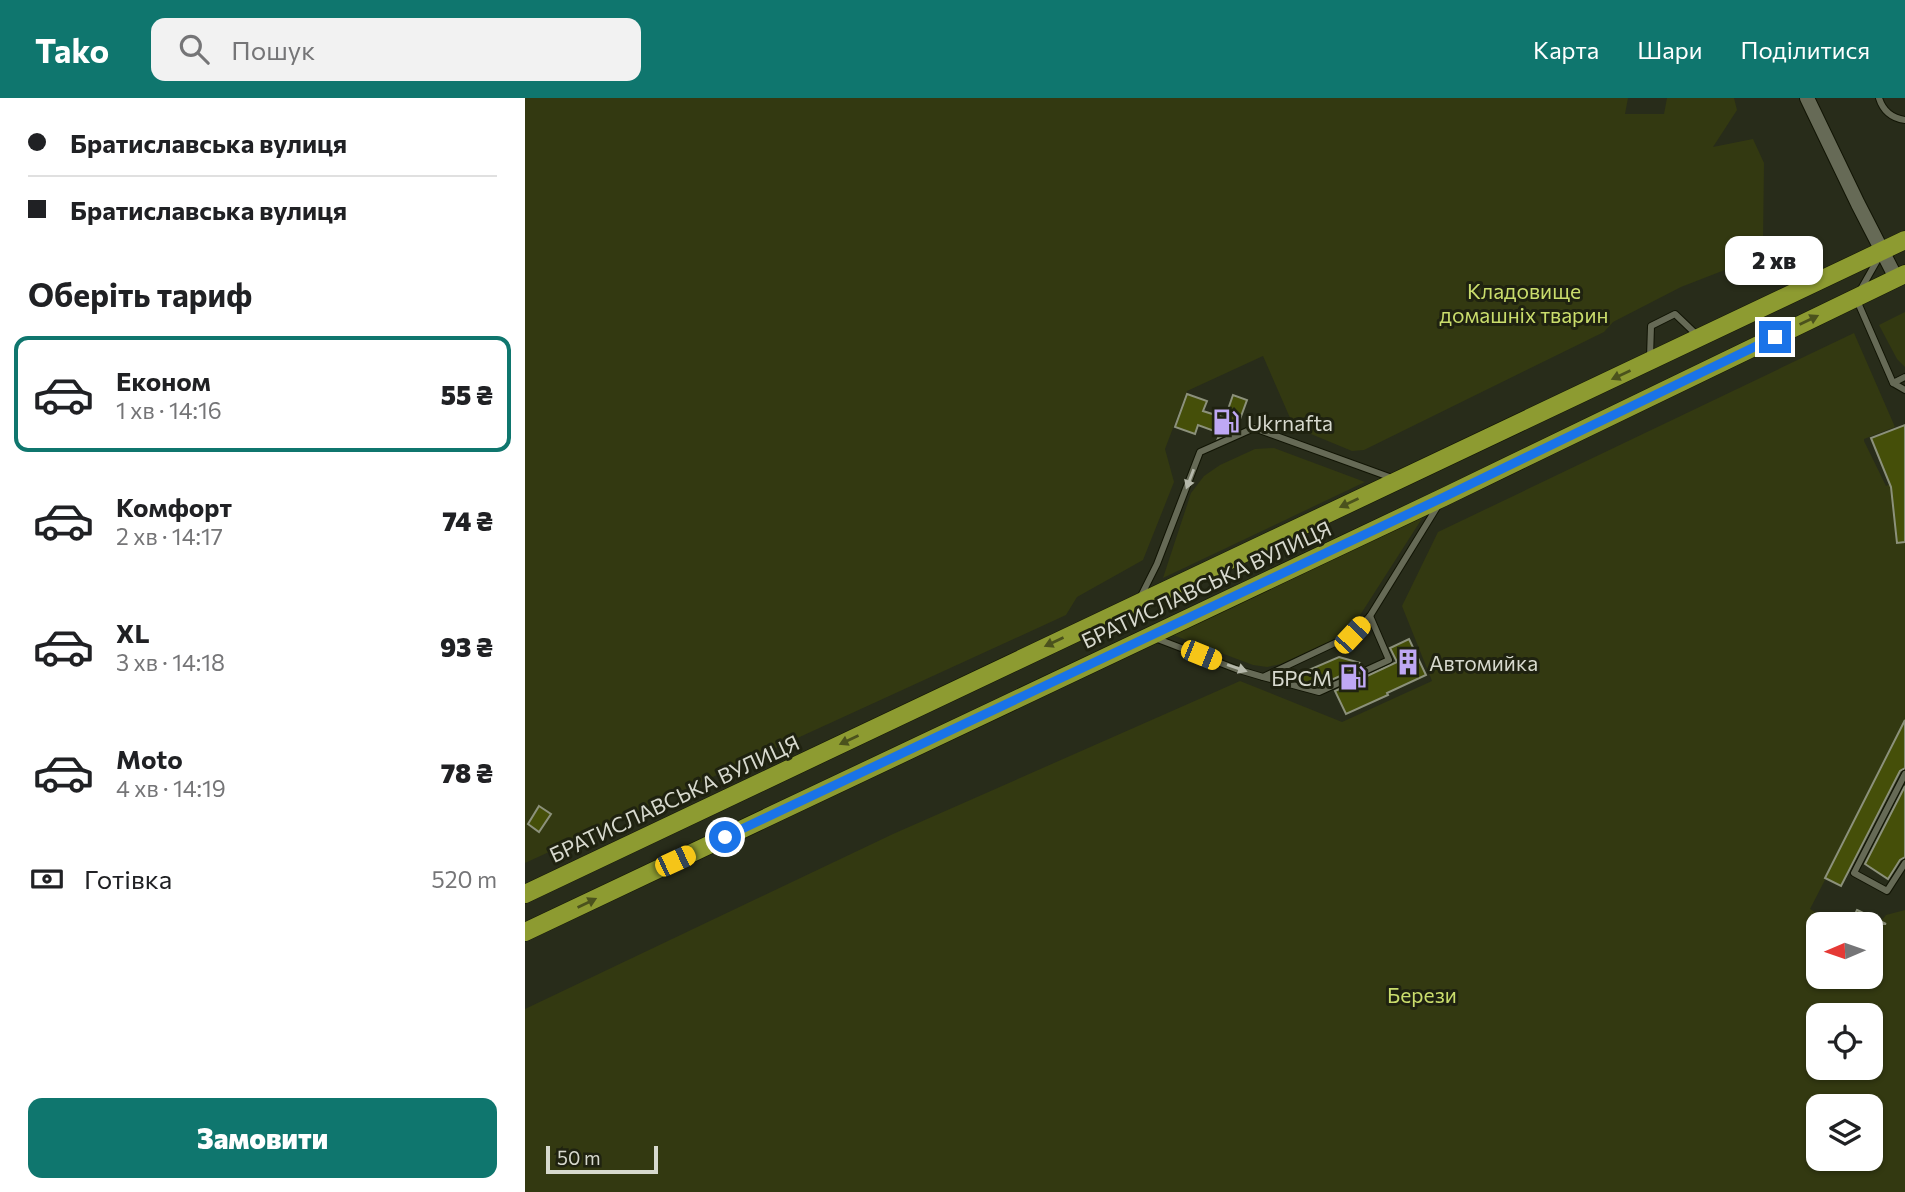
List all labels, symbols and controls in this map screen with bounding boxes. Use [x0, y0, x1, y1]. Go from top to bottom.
search box [151, 18, 641, 81]
text: Tako [35, 29, 109, 70]
icon: search [175, 30, 213, 68]
text: Пошук [231, 34, 315, 65]
text: Карта [1533, 35, 1599, 64]
text: Шари [1637, 35, 1703, 64]
text: Поділитися [1741, 35, 1870, 64]
text: Братиславська вулиця [70, 127, 347, 158]
text: Братиславська вулиця [70, 194, 347, 225]
callout: 2 хв [1726, 236, 1824, 285]
text: 2 хв [1752, 246, 1796, 274]
text: Оберіть тариф [28, 274, 252, 314]
park label: Кладовище домашніх тварин [1440, 278, 1608, 327]
one-way arrow [1799, 315, 1819, 326]
route end [1759, 321, 1791, 353]
icon: car [32, 363, 95, 426]
text: Економ [116, 365, 211, 396]
one-way arrow [1611, 369, 1631, 380]
text: 55 ₴ [441, 379, 493, 410]
text: 1 хв · 14:16 [116, 396, 222, 424]
fuel station icon: Ukrnafta [1211, 407, 1241, 437]
place label: Ukrnafta [1247, 410, 1333, 435]
one-way arrow [1184, 469, 1195, 490]
icon: car [32, 489, 95, 552]
text: Комфорт [116, 491, 232, 522]
one-way arrow [1339, 497, 1359, 508]
text: 74 ₴ [442, 505, 493, 536]
street label: БРАТИСЛАВСЬКА ВУЛИЦЯ [1077, 515, 1335, 653]
text: 2 хв · 14:17 [116, 522, 223, 550]
car [1330, 612, 1375, 658]
icon: car [32, 615, 95, 678]
text: XL [116, 617, 150, 648]
text: 93 ₴ [440, 631, 493, 662]
one-way arrow [1044, 637, 1065, 648]
car [1178, 637, 1225, 673]
building icon: Автомийка [1393, 647, 1423, 677]
text: 3 хв · 14:18 [116, 648, 225, 676]
place label: Автомийка [1429, 650, 1538, 675]
fuel station icon: БРСМ [1338, 662, 1368, 692]
one-way arrow [1227, 663, 1248, 674]
place label: БРСМ [1271, 665, 1332, 690]
street label: БРАТИСЛАВСЬКА ВУЛИЦЯ [545, 729, 803, 867]
one-way arrow [839, 734, 859, 746]
icon: car [32, 741, 95, 804]
text: Moto [116, 743, 183, 774]
text: 78 ₴ [441, 757, 493, 788]
text: 4 хв · 14:19 [116, 774, 226, 802]
route start [709, 821, 741, 853]
car [652, 843, 699, 879]
icon: cash [28, 860, 66, 898]
text: Готівка [84, 863, 172, 894]
text: 520 m [432, 865, 497, 893]
one-way arrow [576, 897, 597, 908]
north arrow [1806, 912, 1883, 989]
map controls [1806, 912, 1883, 1171]
park label: Берези [1387, 982, 1457, 1007]
button: locate [1806, 1003, 1883, 1080]
button: layers [1806, 1094, 1883, 1171]
button: Замовити [28, 1098, 497, 1178]
scale bar [546, 1143, 658, 1175]
text: 50 m [557, 1146, 601, 1169]

